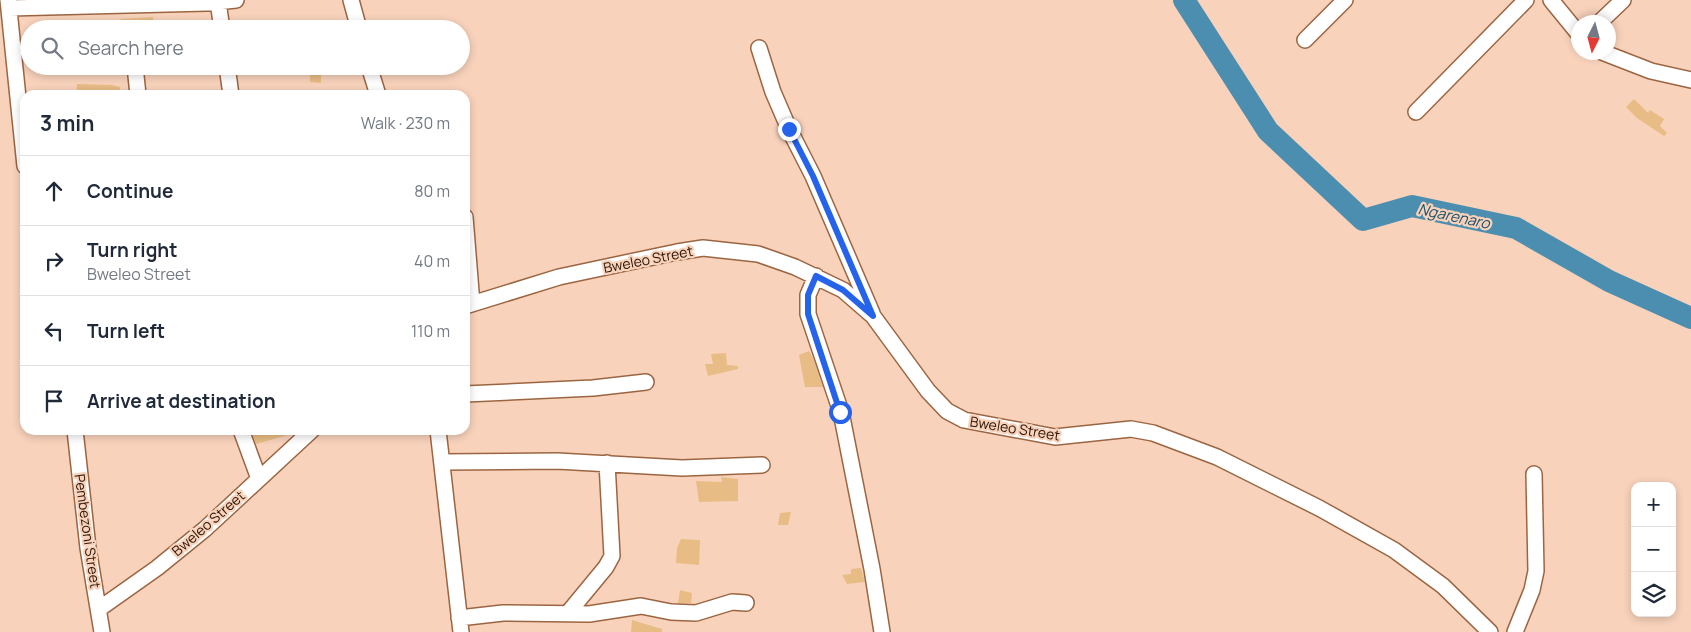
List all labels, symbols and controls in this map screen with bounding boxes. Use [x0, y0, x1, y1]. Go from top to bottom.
north arrow [1571, 15, 1616, 60]
search box [20, 20, 470, 75]
icon: search [38, 34, 66, 62]
text: Search here [78, 35, 184, 61]
text: 3 min [40, 109, 94, 137]
text: Walk · 230 m [361, 112, 450, 134]
route end [778, 118, 801, 141]
icon: ahead [40, 177, 68, 205]
text: Continue [87, 178, 173, 204]
text: 80 m [414, 180, 450, 202]
water label: Ngarenaro [1416, 198, 1493, 234]
text: Turn right [87, 237, 177, 263]
street label: Bweleo Street [602, 241, 695, 277]
icon: right [40, 247, 68, 275]
text: 40 m [414, 250, 450, 272]
text: Bweleo Street [87, 263, 191, 285]
icon: left [40, 317, 68, 345]
text: Turn left [87, 318, 165, 344]
text: 110 m [411, 320, 450, 342]
icon: arrive [40, 387, 68, 415]
text: Arrive at destination [87, 388, 276, 414]
route start [829, 401, 852, 424]
street label: Bweleo Street [969, 412, 1062, 445]
street label: Pembezoni Street [71, 473, 105, 590]
map controls [1631, 482, 1676, 617]
button: + [1631, 482, 1676, 527]
street label: Bweleo Street [167, 486, 249, 560]
button: − [1631, 527, 1676, 572]
button: layers [1631, 572, 1676, 617]

